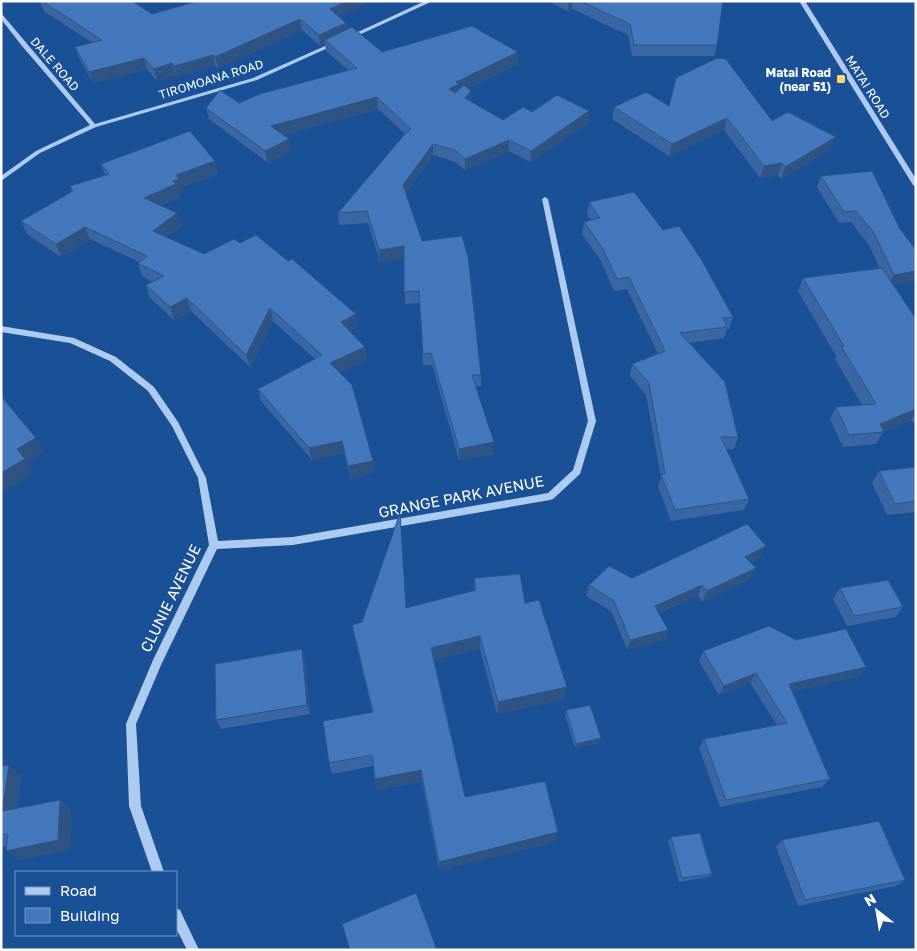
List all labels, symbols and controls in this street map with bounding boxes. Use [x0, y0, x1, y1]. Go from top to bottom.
street label: DALE ROAD [27, 34, 83, 94]
street label: MATAI ROAD [843, 53, 893, 121]
street label: TIROMOANA ROAD [157, 56, 265, 102]
place label: Matai Road (near 51) [766, 65, 831, 94]
marker: Matai Road (near 51) [835, 73, 847, 85]
street label: GRANGE PARK AVENUE [377, 471, 545, 521]
street label: CLUNIE AVENUE [136, 541, 204, 655]
legend [15, 871, 178, 936]
text: Road [60, 881, 97, 899]
north arrow [852, 886, 902, 936]
text: N [861, 889, 879, 909]
text: Building [60, 906, 120, 924]

